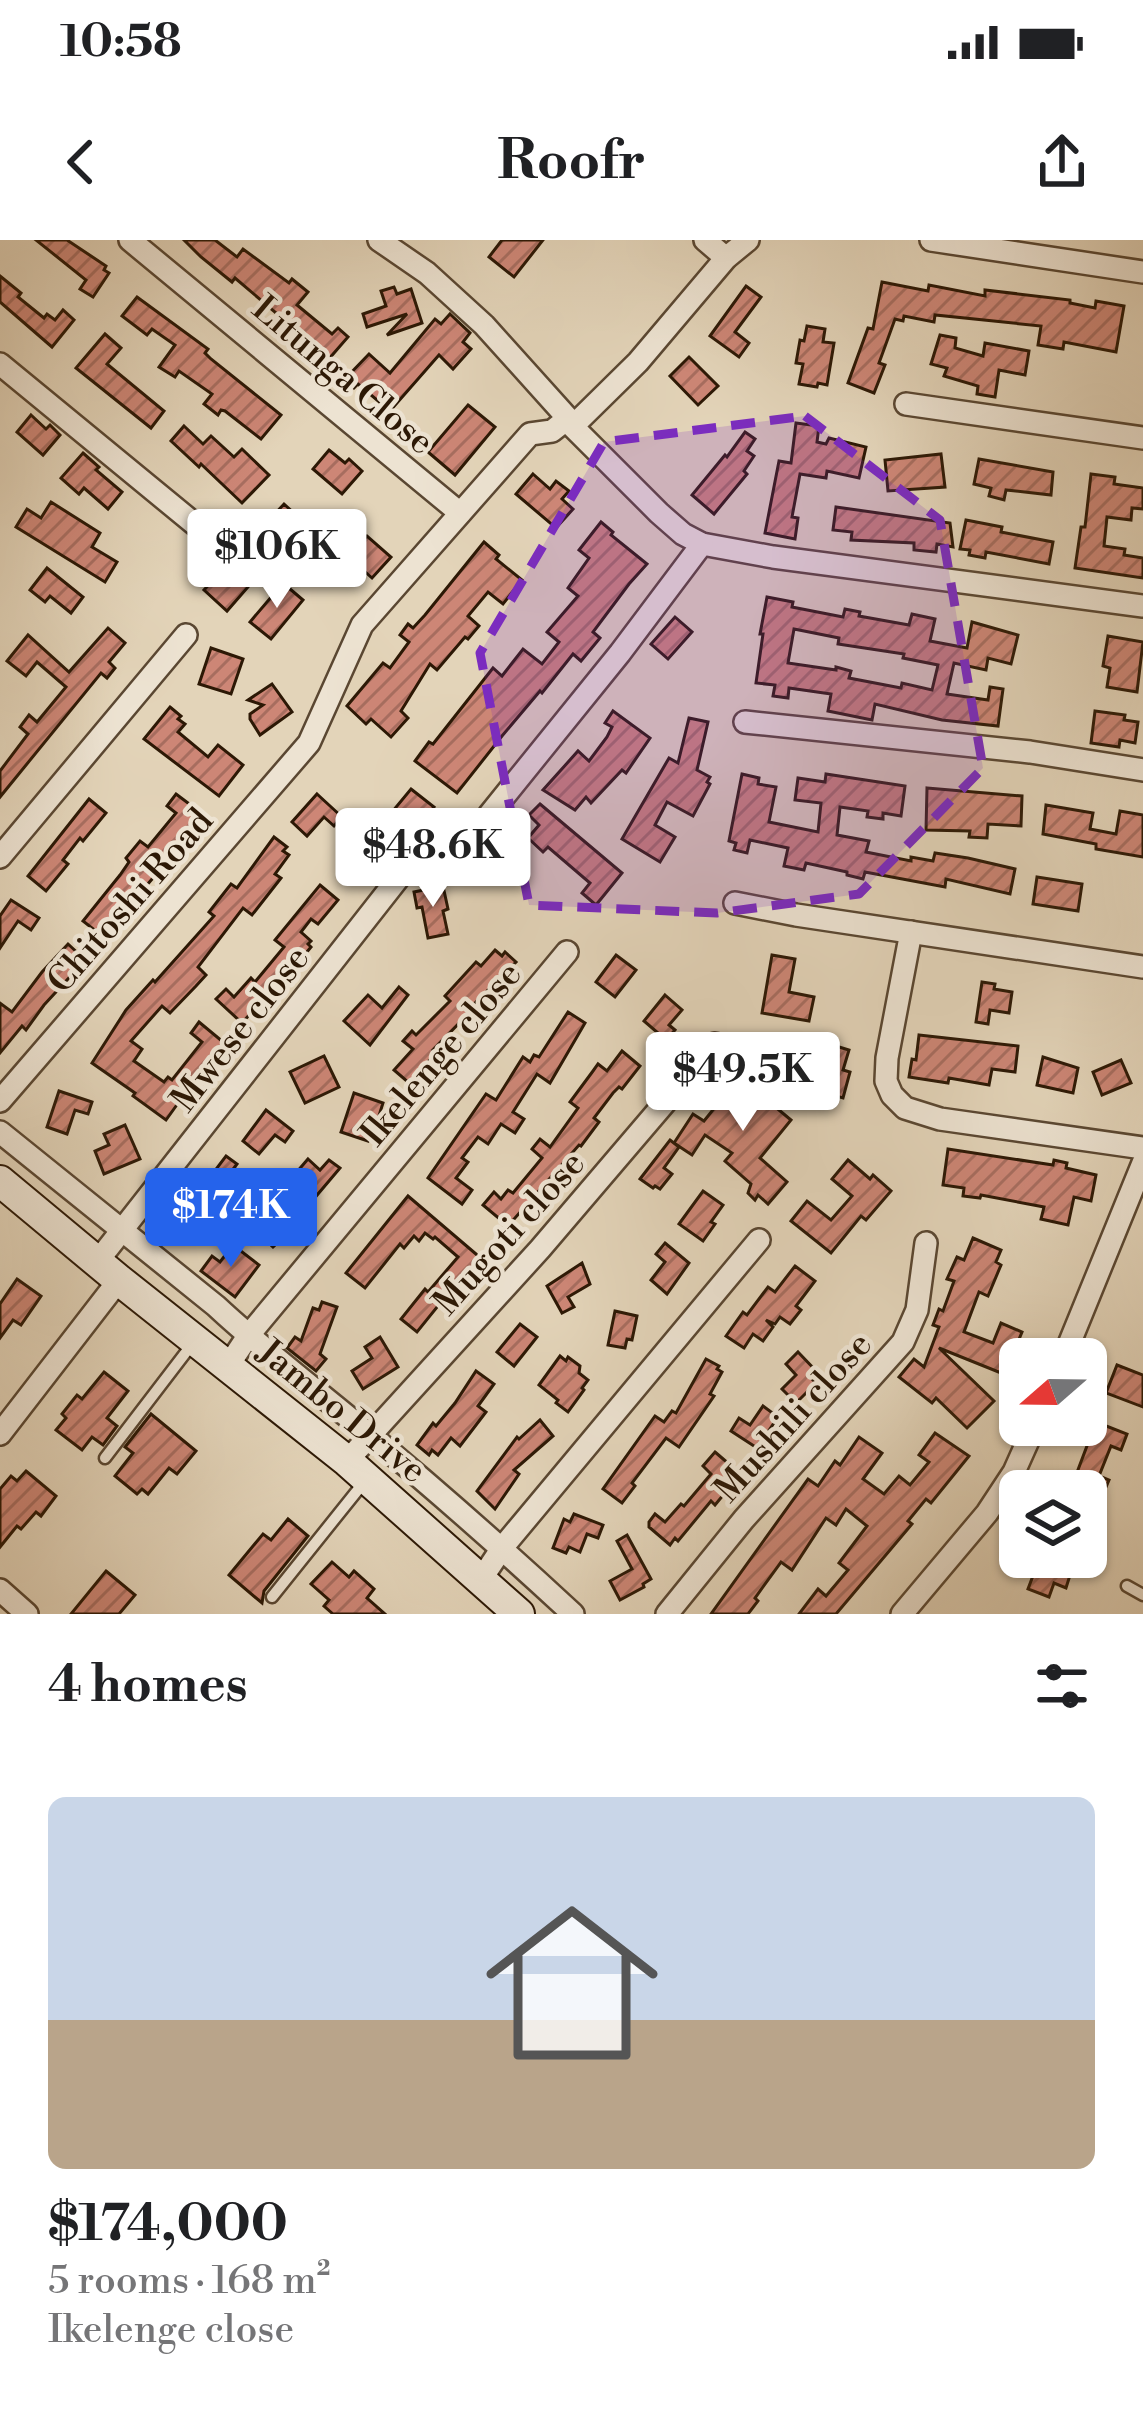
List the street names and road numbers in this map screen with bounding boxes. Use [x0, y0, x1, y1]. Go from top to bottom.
street label: Litunga Close [242, 287, 443, 465]
street label: Chitoshi Road [38, 800, 224, 1003]
street label: Mwese close [162, 937, 320, 1122]
street label: Ikelenge close [352, 953, 532, 1156]
street label: Mugoti close [424, 1142, 595, 1325]
street label: Mushili close [705, 1323, 882, 1512]
street label: Jambo Drive [246, 1329, 435, 1494]

